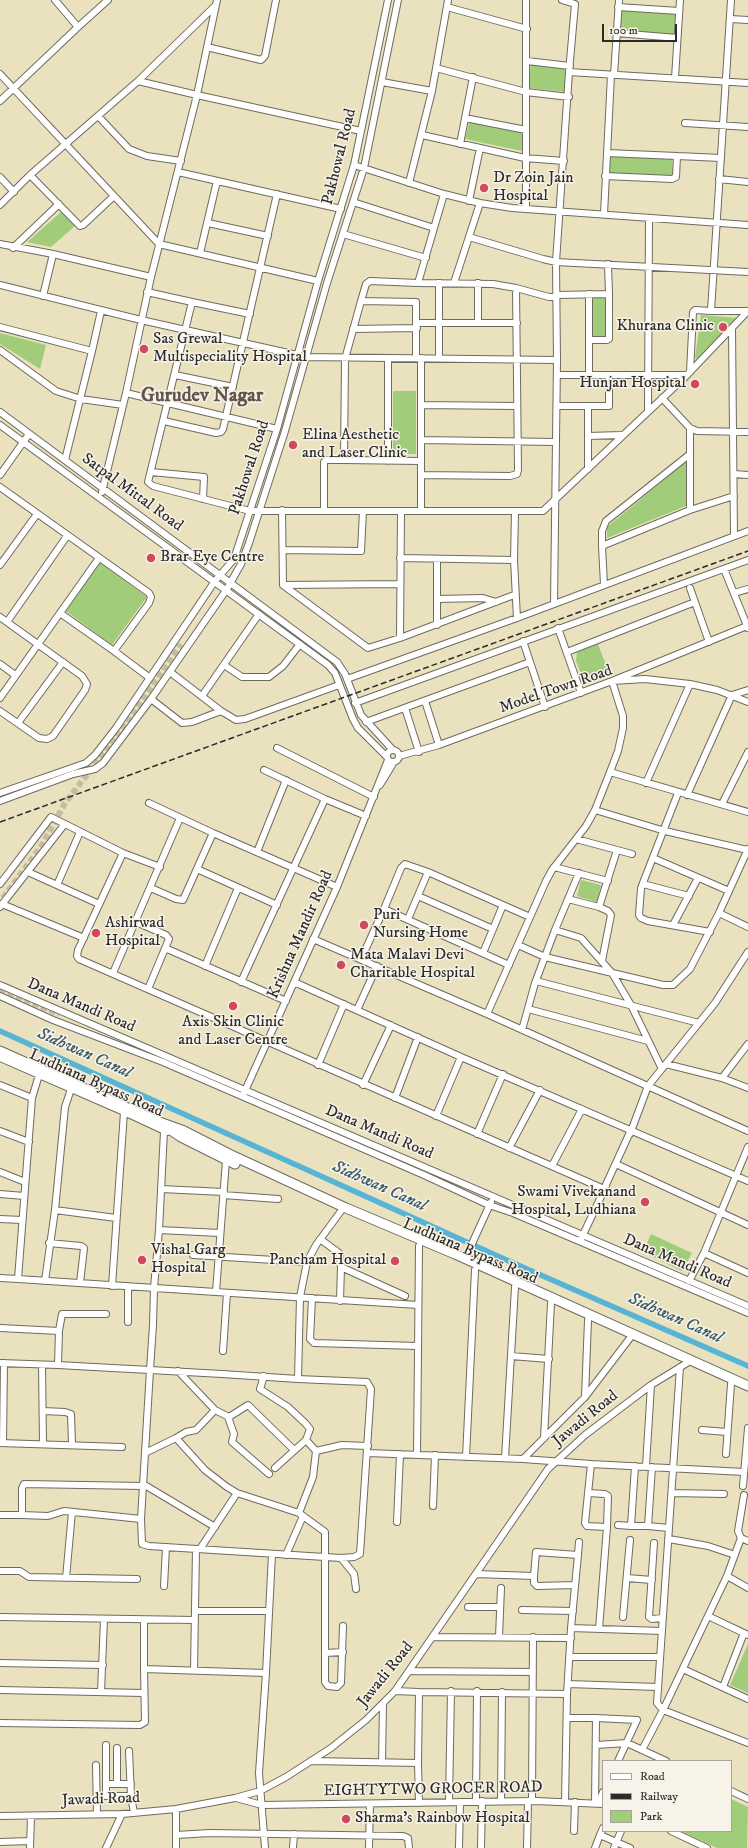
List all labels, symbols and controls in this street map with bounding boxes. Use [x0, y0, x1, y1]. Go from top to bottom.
scale bar [604, 16, 679, 42]
text: 100 m [609, 23, 638, 38]
street label: Pakhowal Road [319, 107, 361, 207]
place label: Dr Zoin Jain Hospital [493, 169, 574, 207]
marker: Dr Zoin Jain Hospital [478, 182, 490, 194]
place label: Khurana Clinic [616, 317, 714, 337]
marker: Khurana Clinic [717, 321, 729, 333]
place label: Sas Grewal Multispeciality Hospital [153, 330, 307, 368]
marker: Sas Grewal Multispeciality Hospital [138, 343, 150, 355]
place label: Hunjan Hospital [579, 374, 686, 394]
marker: Hunjan Hospital [689, 378, 701, 390]
district label: Gurudev Nagar [141, 385, 263, 409]
street label: Pakhowal Road [226, 418, 274, 518]
place label: Elina Aesthetic and Laser Clinic [302, 426, 407, 464]
marker: Elina Aesthetic and Laser Clinic [287, 439, 299, 451]
street label: Satpal Mittal Road [78, 450, 186, 536]
place label: Brar Eye Centre [160, 548, 264, 568]
marker: Brar Eye Centre [145, 552, 157, 564]
street label: Model Town Road [497, 662, 615, 718]
street label: Krishna Mandir Road [264, 868, 338, 1002]
place label: Puri Nursing Home [373, 906, 468, 944]
place label: Ashirwad Hospital [105, 914, 164, 952]
marker: Puri Nursing Home [358, 919, 370, 931]
marker: Ashirwad Hospital [90, 927, 102, 939]
place label: Mata Malavi Devi Charitable Hospital [350, 946, 475, 984]
marker: Mata Malavi Devi Charitable Hospital [335, 959, 347, 971]
street label: Dana Mandi Road [24, 975, 138, 1037]
marker: Axis Skin Clinic and Laser Centre [227, 1000, 239, 1012]
place label: Axis Skin Clinic and Laser Centre [178, 1013, 288, 1051]
water label: Sidhwan Canal [34, 1024, 134, 1084]
street label: Ludhiana Bypass Road [26, 1046, 166, 1122]
street label: Dana Mandi Road [322, 1102, 436, 1164]
water label: Sidhwan Canal [329, 1157, 429, 1217]
place label: Swami Vivekanand Hospital, Ludhiana [511, 1183, 636, 1221]
marker: Swami Vivekanand Hospital, Ludhiana [639, 1196, 651, 1208]
street label: Ludhiana Bypass Road [400, 1215, 540, 1289]
street label: Dana Mandi Road [620, 1231, 734, 1293]
place label: Vishal Garg Hospital [151, 1241, 226, 1279]
place label: Pancham Hospital [269, 1251, 386, 1271]
marker: Vishal Garg Hospital [136, 1254, 148, 1266]
marker: Pancham Hospital [389, 1255, 401, 1267]
water label: Sidhwan Canal [625, 1289, 725, 1349]
street label: Jawadi Road [549, 1387, 623, 1451]
street label: Jawadi Road [354, 1638, 418, 1712]
legend [602, 1760, 732, 1832]
text: Road [640, 1769, 665, 1784]
street label: EIGHTYTWO GROCER ROAD [323, 1778, 543, 1802]
street label: Jawadi Road [61, 1789, 141, 1811]
text: Railway [640, 1789, 678, 1804]
place label: Sharma's Rainbow Hospital [355, 1809, 530, 1829]
text: Park [640, 1809, 662, 1824]
marker: Sharma's Rainbow Hospital [340, 1813, 352, 1825]

